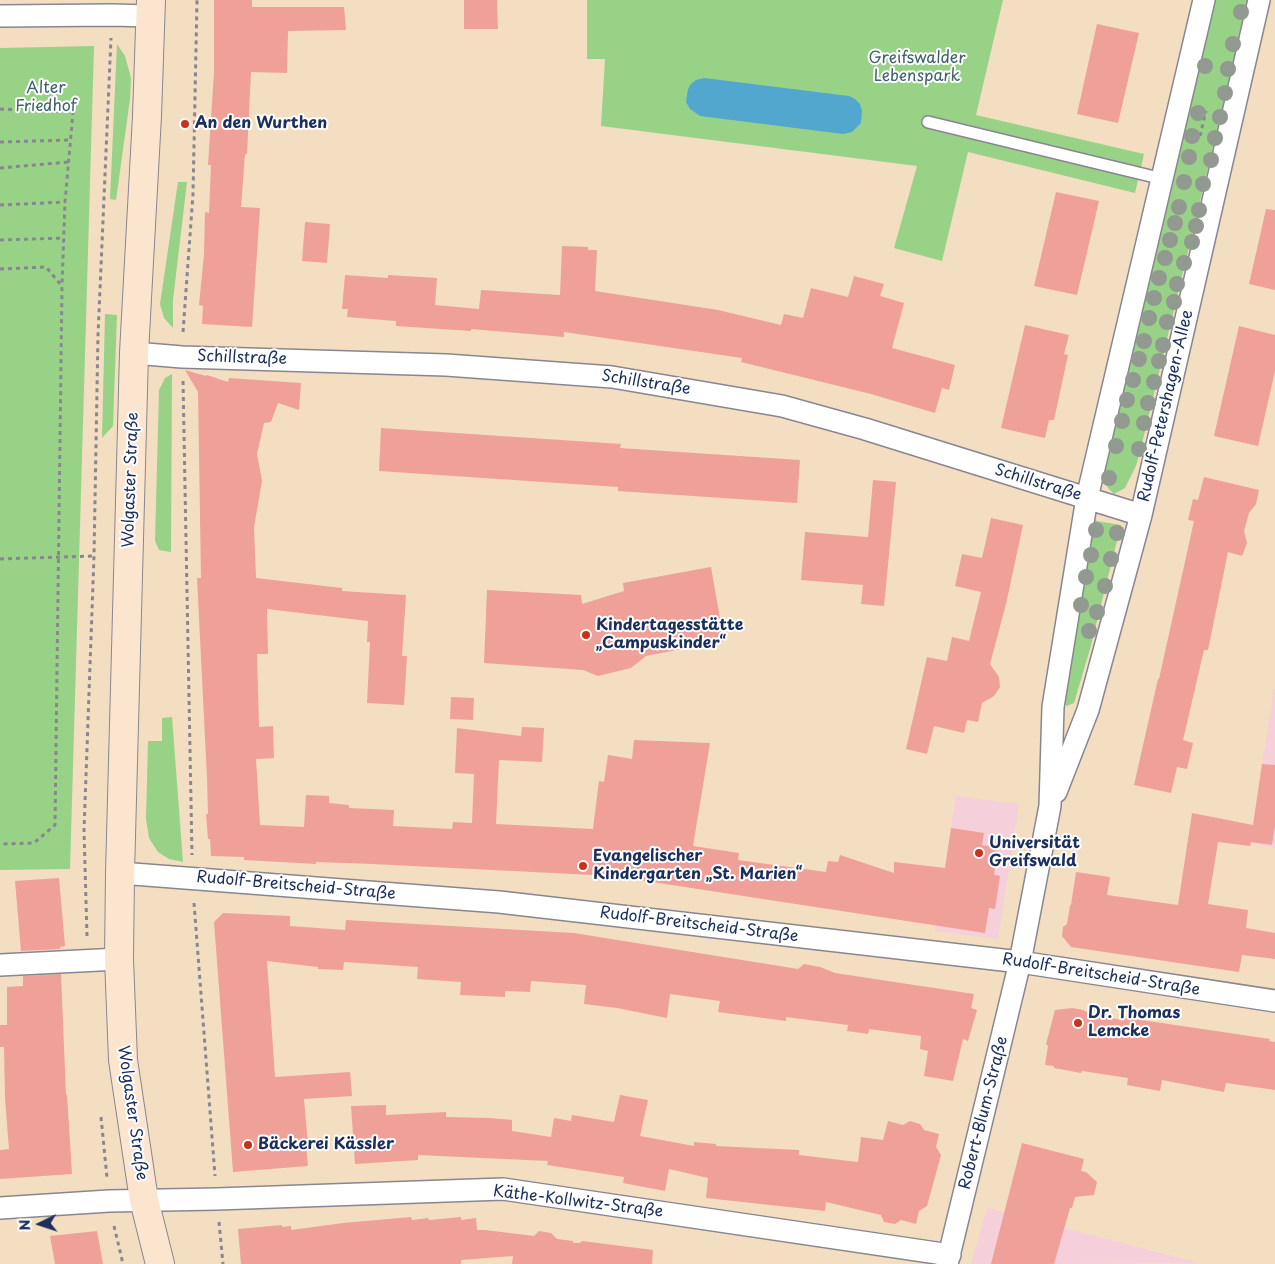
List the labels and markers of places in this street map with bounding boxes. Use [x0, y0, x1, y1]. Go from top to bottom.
place label: An den Wurthen [195, 114, 327, 134]
marker: An den Wurthen [179, 118, 191, 130]
place label: Kindertagesstätte „Campuskinder“ [596, 616, 743, 654]
marker: Kindertagesstätte „Campuskinder“ [580, 629, 592, 641]
place label: Universität Greifswald [989, 834, 1080, 872]
place label: Evangelischer Kindergarten „St. Marien“ [593, 847, 802, 885]
marker: Universität Greifswald [973, 847, 985, 859]
marker: Evangelischer Kindergarten „St. Marien“ [577, 860, 589, 872]
place label: Dr. Thomas Lemcke [1088, 1004, 1180, 1042]
marker: Dr. Thomas Lemcke [1072, 1017, 1084, 1029]
place label: Bäckerei Kässler [258, 1135, 394, 1155]
marker: Bäckerei Kässler [242, 1139, 254, 1151]

